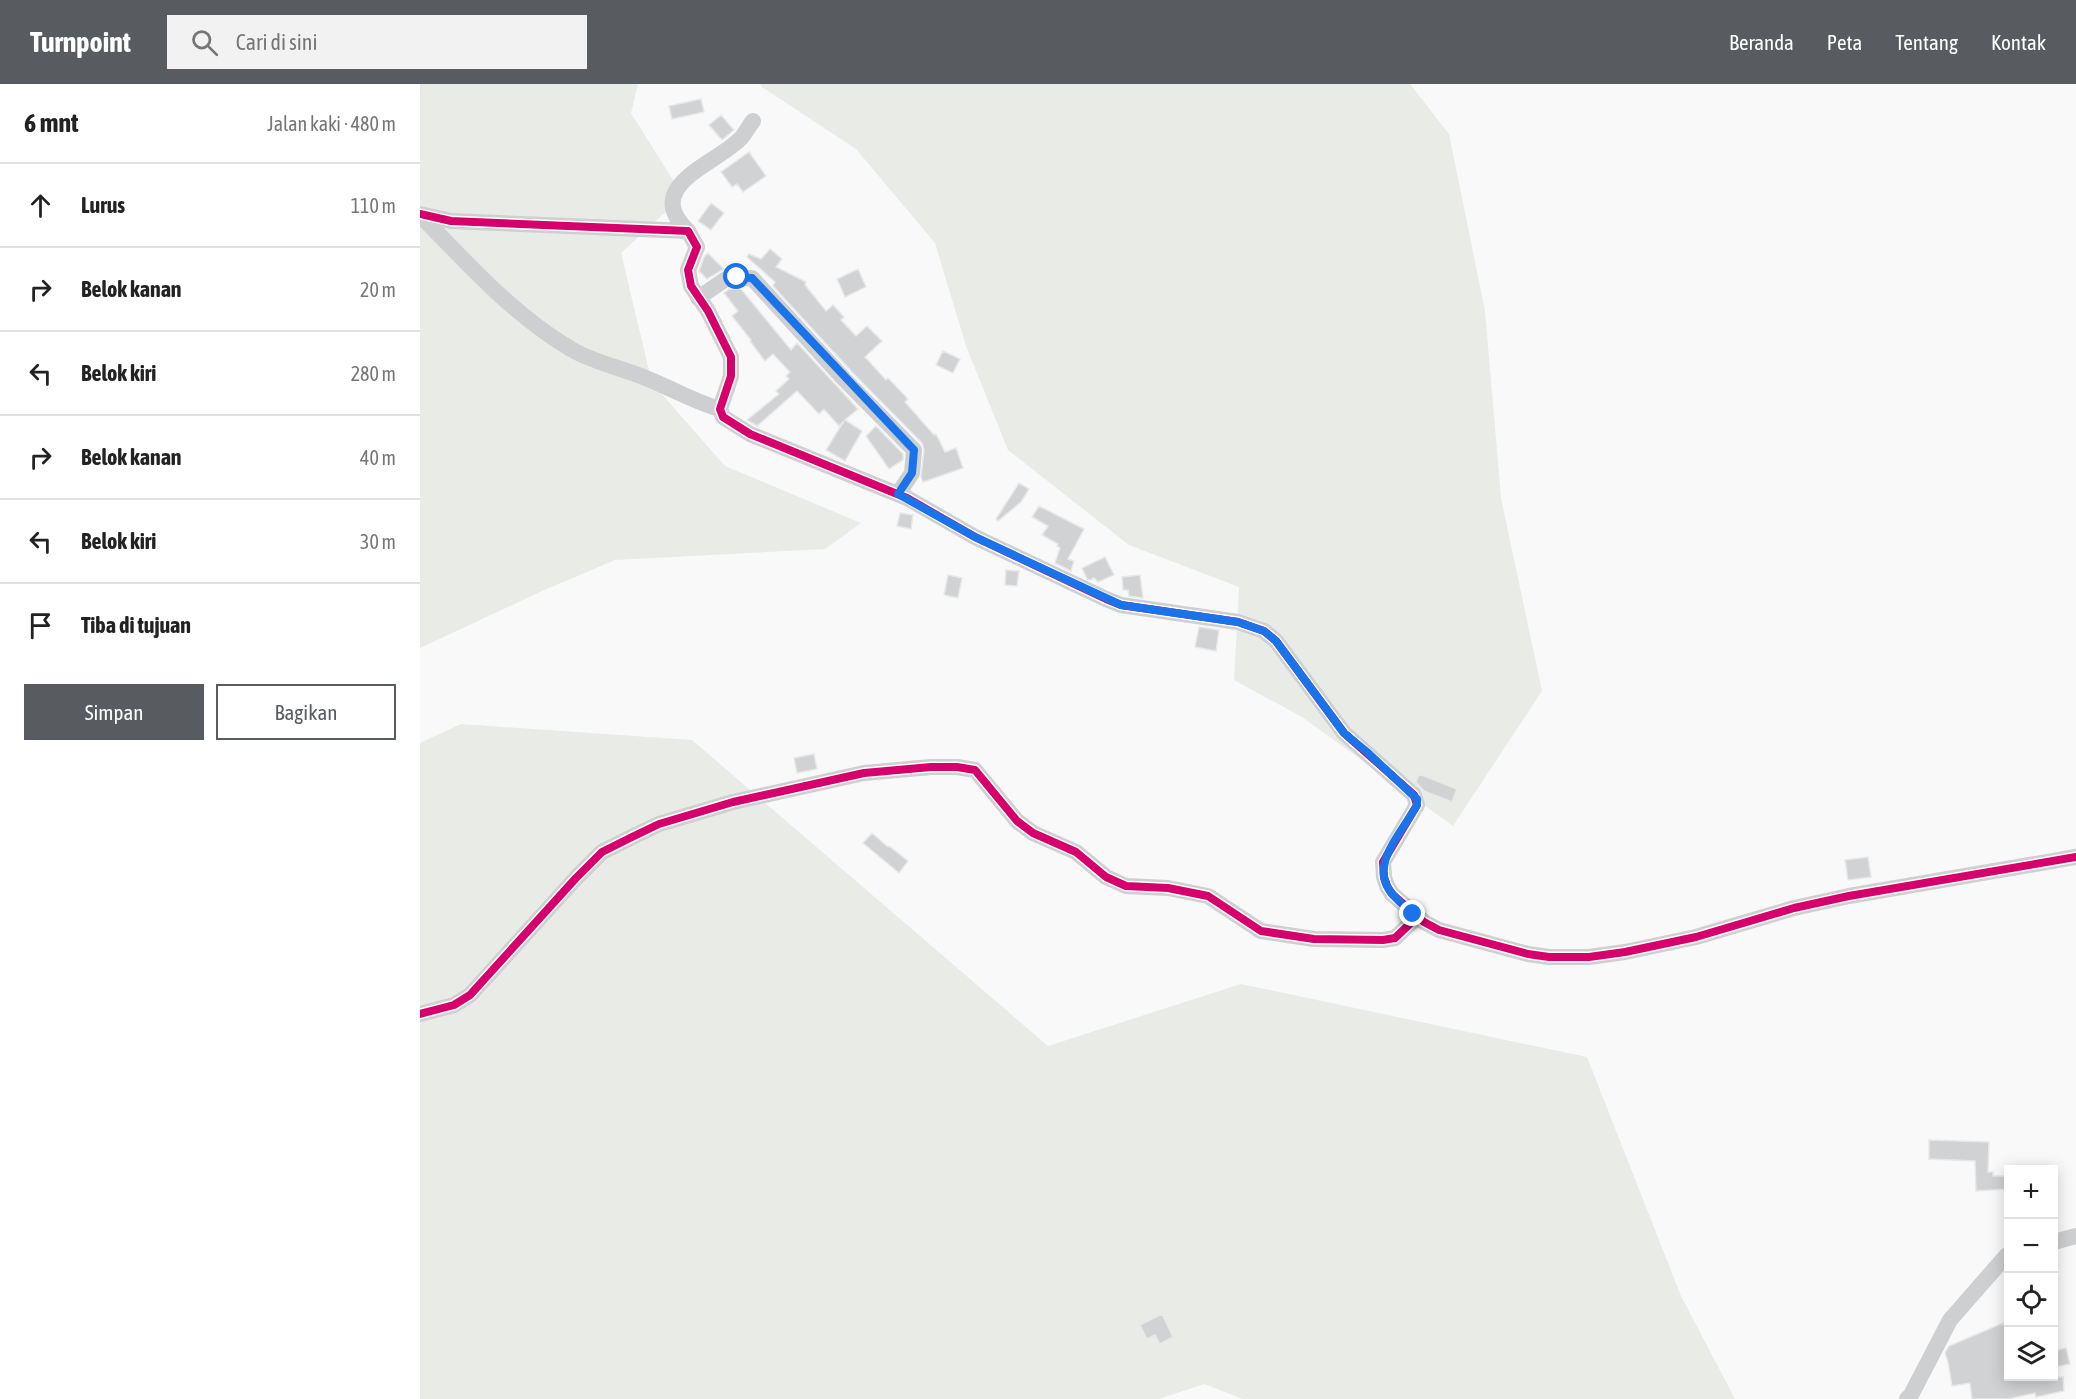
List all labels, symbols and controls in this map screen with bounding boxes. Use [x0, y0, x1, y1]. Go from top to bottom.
search box [167, 15, 587, 69]
text: Turnpoint [30, 26, 131, 58]
icon: search [188, 26, 221, 59]
text: Cari di sini [236, 29, 318, 55]
text: Beranda [1729, 30, 1794, 54]
text: Peta [1827, 30, 1862, 54]
text: Tentang [1895, 30, 1958, 54]
text: Kontak [1991, 30, 2046, 54]
text: 6 mnt [24, 108, 79, 138]
text: Jalan kaki · 480 m [267, 112, 396, 135]
icon: ahead [24, 189, 57, 222]
text: Lurus [81, 192, 125, 218]
text: 110 m [351, 194, 396, 217]
route start [723, 263, 749, 289]
icon: right [24, 273, 57, 306]
text: Belok kanan [81, 276, 182, 302]
text: 20 m [360, 278, 396, 301]
icon: left [24, 357, 57, 390]
text: Belok kiri [81, 360, 156, 386]
text: 280 m [351, 362, 396, 385]
icon: right [24, 441, 57, 474]
text: Belok kanan [81, 444, 182, 470]
text: 40 m [360, 446, 396, 469]
icon: left [24, 525, 57, 558]
text: Belok kiri [81, 528, 156, 554]
text: 30 m [360, 530, 396, 553]
icon: arrive [24, 609, 57, 642]
text: Tiba di tujuan [81, 612, 191, 638]
button: Simpan [24, 684, 204, 740]
button: Bagikan [216, 684, 396, 740]
route end [1399, 900, 1425, 926]
map controls [2004, 1165, 2058, 1381]
button: + [2004, 1165, 2058, 1219]
button: − [2004, 1219, 2058, 1273]
button: locate [2004, 1273, 2058, 1327]
button: layers [2004, 1327, 2058, 1381]

